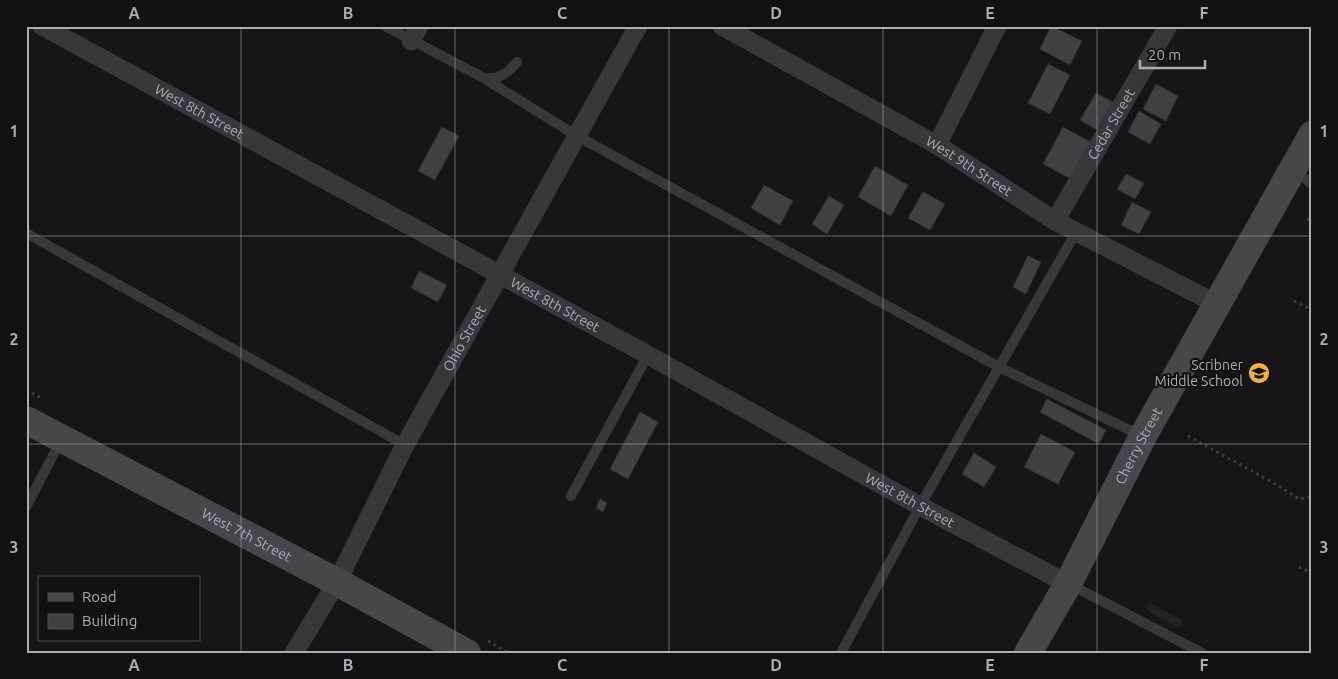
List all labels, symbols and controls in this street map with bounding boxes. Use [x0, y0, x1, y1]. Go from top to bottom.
text: A [128, 4, 140, 22]
text: B [343, 4, 353, 22]
text: C [557, 4, 567, 22]
text: D [770, 4, 782, 22]
text: E [985, 4, 995, 22]
text: F [1200, 4, 1209, 22]
scale bar [1140, 38, 1206, 70]
text: 20 m [1148, 46, 1181, 63]
street label: West 8th Street [152, 81, 247, 142]
street label: Cedar Street [1084, 85, 1138, 162]
text: 1 [9, 122, 19, 140]
text: 1 [1319, 122, 1329, 140]
street label: West 9th Street [923, 133, 1016, 200]
street label: West 8th Street [508, 274, 603, 336]
street label: Ohio Street [440, 302, 489, 374]
text: 2 [9, 330, 19, 348]
text: 2 [1319, 330, 1329, 348]
place label: Scribner Middle School [1155, 357, 1244, 389]
school or university icon: Scribner Middle School [1247, 361, 1271, 385]
street label: Cherry Street [1112, 404, 1166, 487]
street label: West 8th Street [863, 469, 958, 531]
street label: West 7th Street [199, 505, 295, 565]
text: 3 [9, 538, 19, 556]
text: 3 [1319, 538, 1329, 556]
legend [38, 576, 200, 642]
text: Road [82, 588, 117, 605]
text: Building [82, 612, 137, 629]
text: A [128, 656, 140, 674]
text: B [343, 656, 353, 674]
text: C [557, 656, 567, 674]
text: D [770, 656, 782, 674]
text: E [985, 656, 995, 674]
text: F [1200, 656, 1209, 674]

